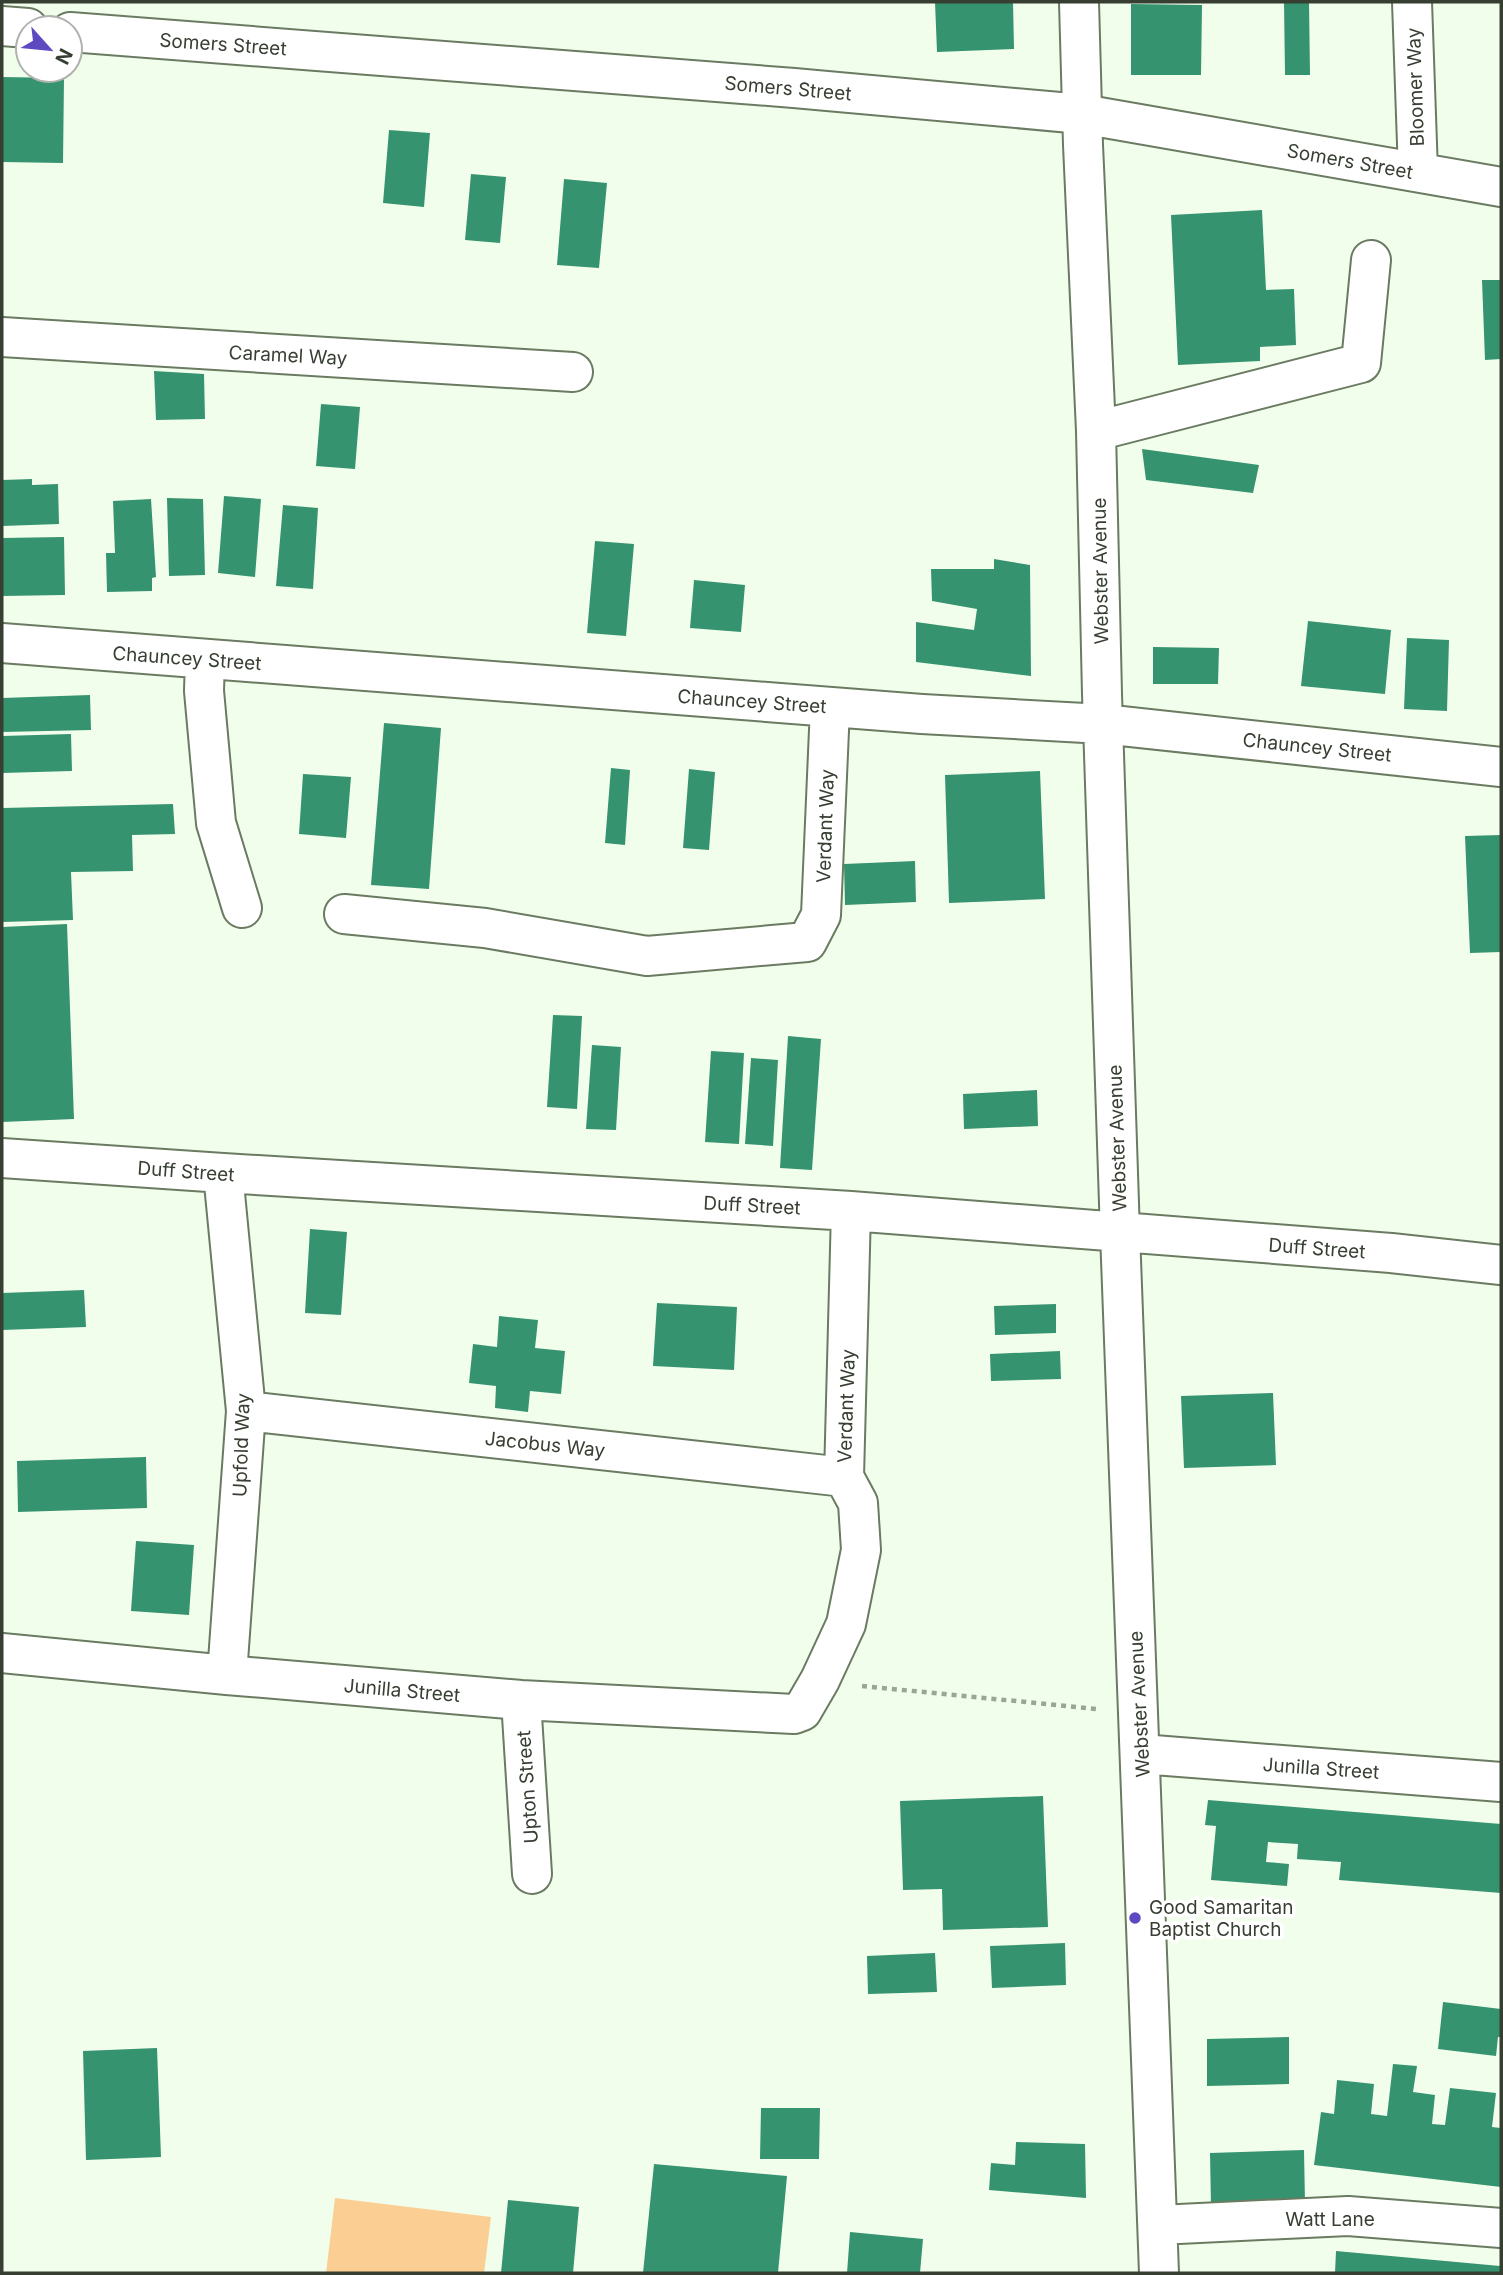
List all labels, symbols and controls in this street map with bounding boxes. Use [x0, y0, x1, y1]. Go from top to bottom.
north arrow [14, 14, 84, 84]
street label: Bloomer Way [1402, 27, 1429, 147]
street label: Somers Street [159, 29, 287, 60]
text: N [50, 45, 77, 68]
street label: Somers Street [723, 71, 852, 106]
street label: Somers Street [1285, 139, 1415, 184]
street label: Caramel Way [228, 341, 348, 370]
street label: Webster Avenue [1088, 497, 1113, 645]
street label: Chauncey Street [112, 642, 262, 675]
street label: Chauncey Street [677, 685, 827, 718]
street label: Chauncey Street [1241, 728, 1392, 767]
street label: Verdant Way [812, 768, 839, 883]
street label: Webster Avenue [1103, 1064, 1132, 1212]
street label: Duff Street [137, 1157, 235, 1186]
street label: Duff Street [703, 1191, 801, 1220]
street label: Duff Street [1268, 1234, 1366, 1263]
street label: Verdant Way [833, 1348, 860, 1463]
street label: Upfold Way [228, 1392, 255, 1497]
street label: Jacobus Way [484, 1427, 607, 1462]
street label: Webster Avenue [1124, 1630, 1155, 1778]
street label: Junilla Street [343, 1674, 461, 1707]
street label: Upton Street [512, 1730, 543, 1844]
street label: Junilla Street [1262, 1753, 1380, 1784]
place label: Good Samaritan Baptist Church [1149, 1896, 1293, 1941]
marker: Good Samaritan Baptist Church [1127, 1910, 1143, 1926]
street label: Watt Lane [1285, 2208, 1375, 2231]

